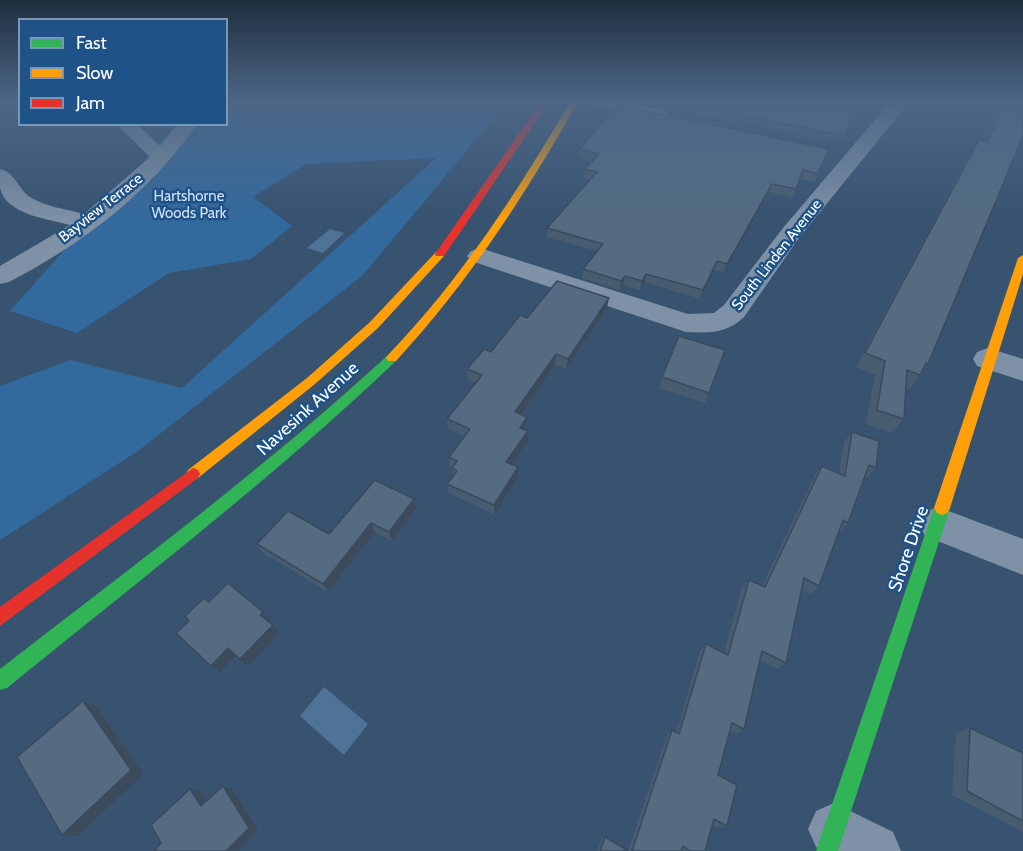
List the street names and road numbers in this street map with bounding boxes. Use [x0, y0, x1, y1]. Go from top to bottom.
street label: Bayview Terrace [56, 170, 146, 246]
street label: South Linden Avenue [728, 196, 826, 314]
street label: Navesink Avenue [253, 358, 363, 460]
street label: Shore Drive [884, 503, 934, 595]

